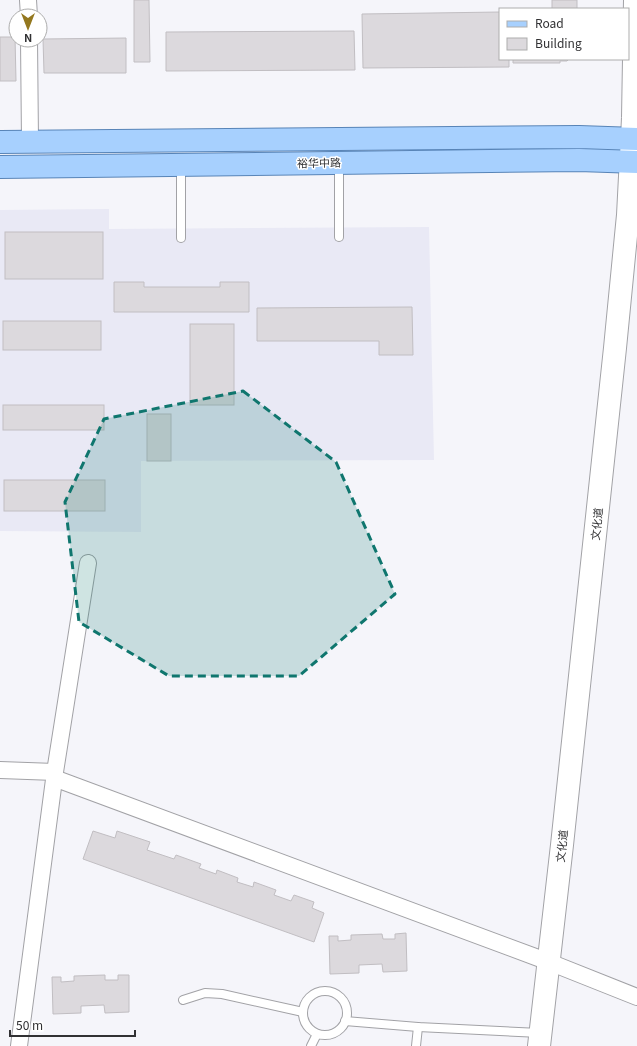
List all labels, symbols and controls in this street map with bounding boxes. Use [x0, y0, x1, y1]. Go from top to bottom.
north arrow [8, 8, 48, 48]
legend [499, 8, 629, 60]
text: Road [535, 14, 564, 31]
text: N [24, 31, 32, 47]
text: Building [535, 34, 582, 51]
street label: 裕华中路 [297, 154, 341, 170]
street label: 文化道 [586, 507, 606, 541]
street label: 文化道 [551, 829, 571, 863]
scale bar [10, 1012, 135, 1038]
text: 50 m [16, 1016, 43, 1033]

